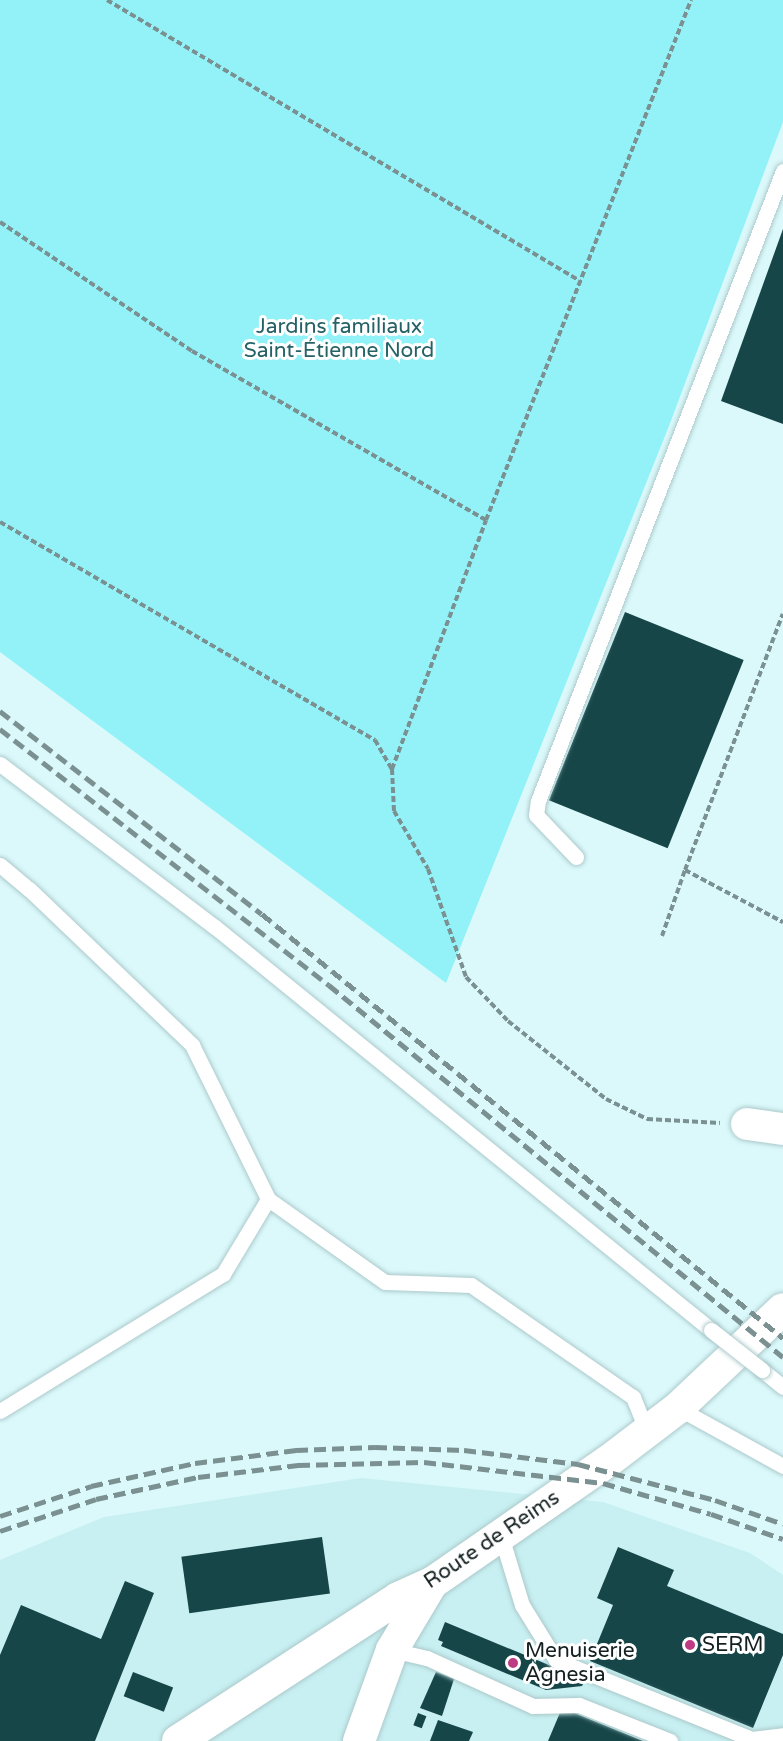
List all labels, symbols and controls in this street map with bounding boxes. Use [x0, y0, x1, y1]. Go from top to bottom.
park label: Jardins familiaux Saint-Étienne Nord [244, 314, 434, 364]
street label: Route de Reims [420, 1485, 564, 1595]
place label: SERM [702, 1632, 764, 1658]
place label: Menuiserie Agnesia [525, 1638, 635, 1688]
marker: SERM [683, 1638, 697, 1652]
marker: Menuiserie Agnesia [506, 1656, 520, 1670]

